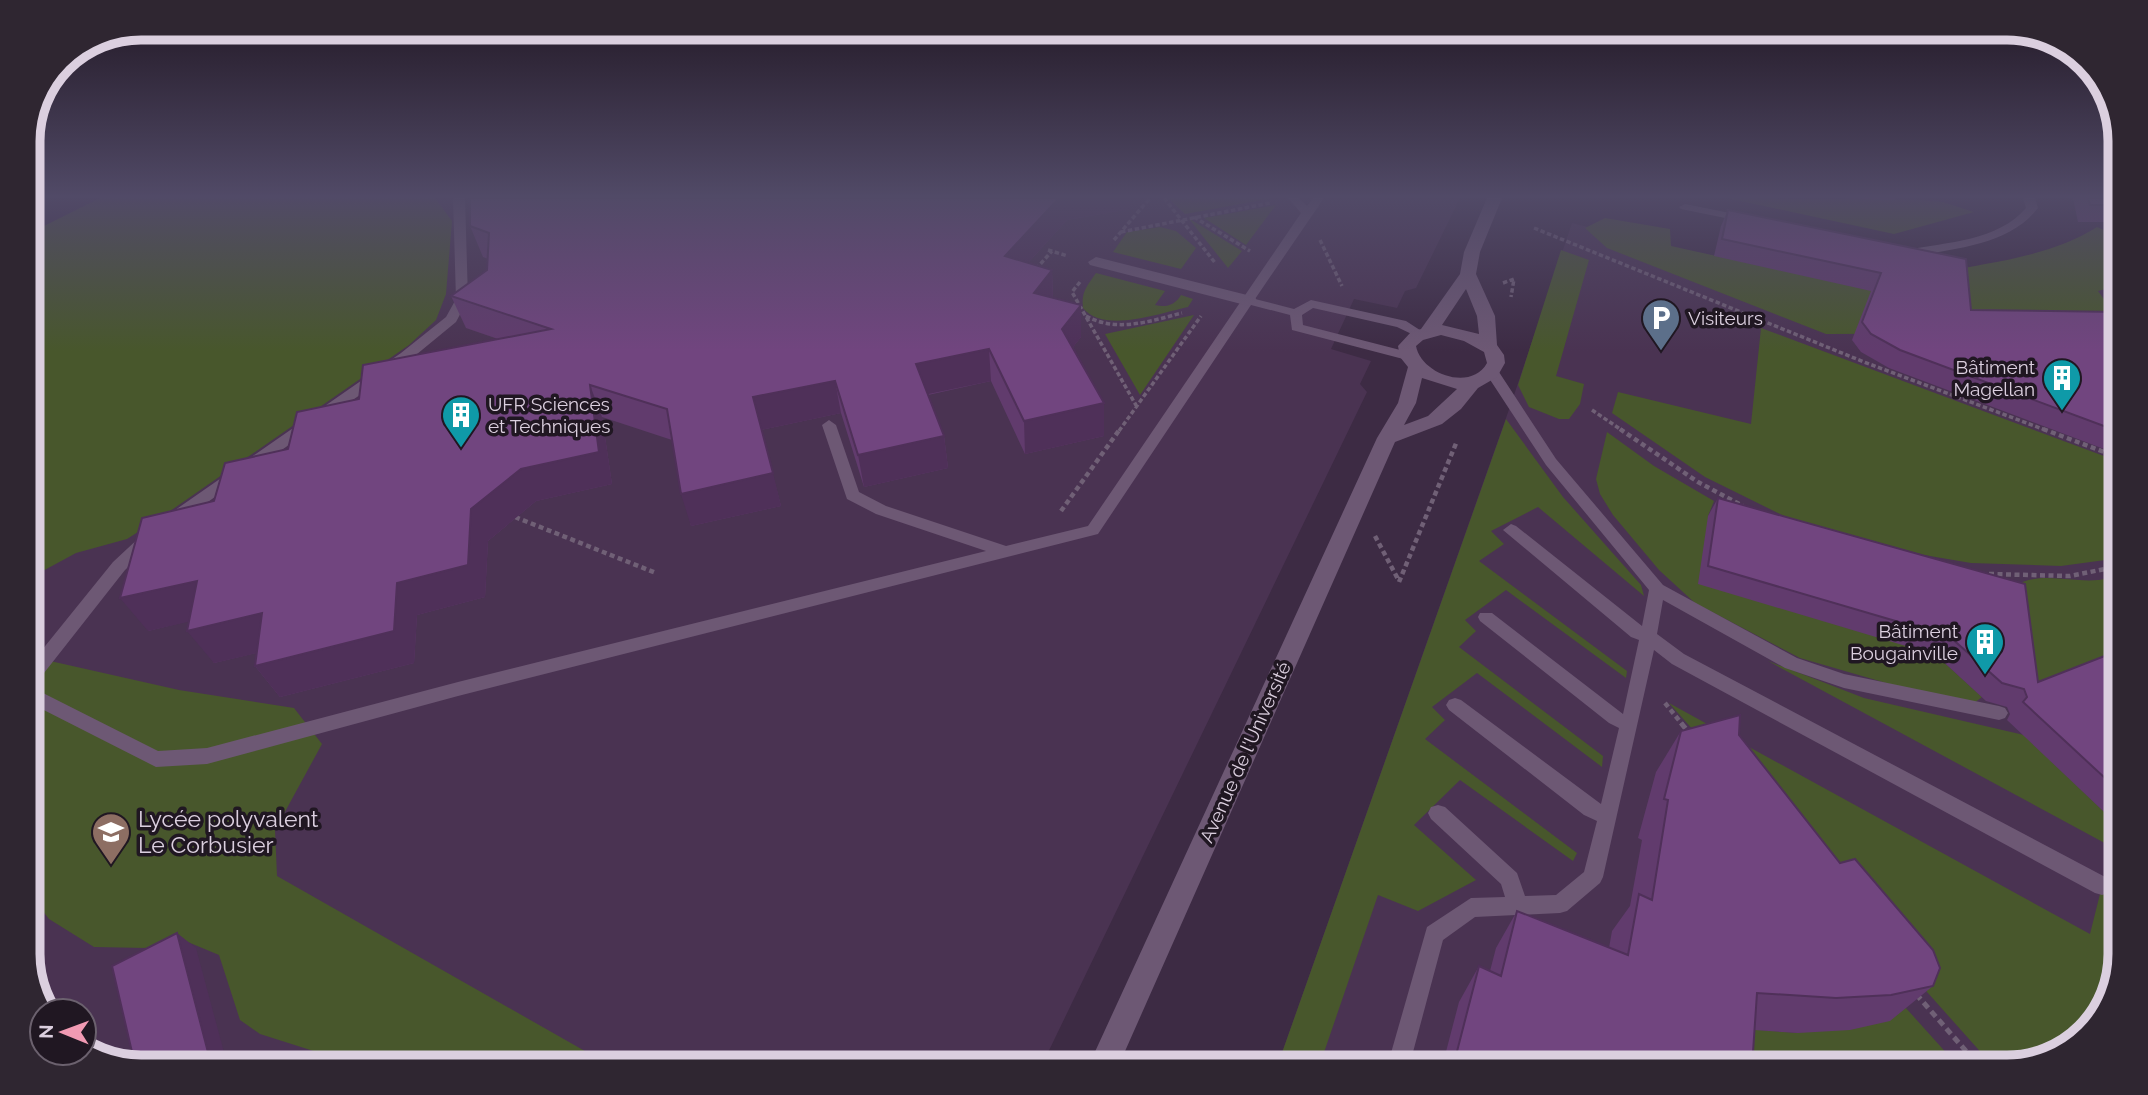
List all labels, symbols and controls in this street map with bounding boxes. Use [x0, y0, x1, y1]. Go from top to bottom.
parking icon: Visiteurs [1640, 297, 1682, 352]
place label: Visiteurs [1688, 307, 1763, 329]
place label: Bâtiment Magellan [1953, 356, 2036, 400]
building icon: Bâtiment Magellan [2041, 357, 2083, 412]
place label: UFR Sciences et Techniques [488, 393, 610, 437]
building icon: UFR Sciences et Techniques [440, 394, 482, 449]
place label: Bâtiment Bougainville [1850, 620, 1959, 664]
building icon: Bâtiment Bougainville [1964, 621, 2006, 676]
street label: Avenue de l'Université [1195, 658, 1295, 846]
place label: Lycée polyvalent Le Corbusier [138, 805, 319, 858]
school or university icon: Lycée polyvalent Le Corbusier [90, 811, 132, 866]
north arrow [28, 997, 98, 1067]
text: N [35, 1024, 57, 1039]

